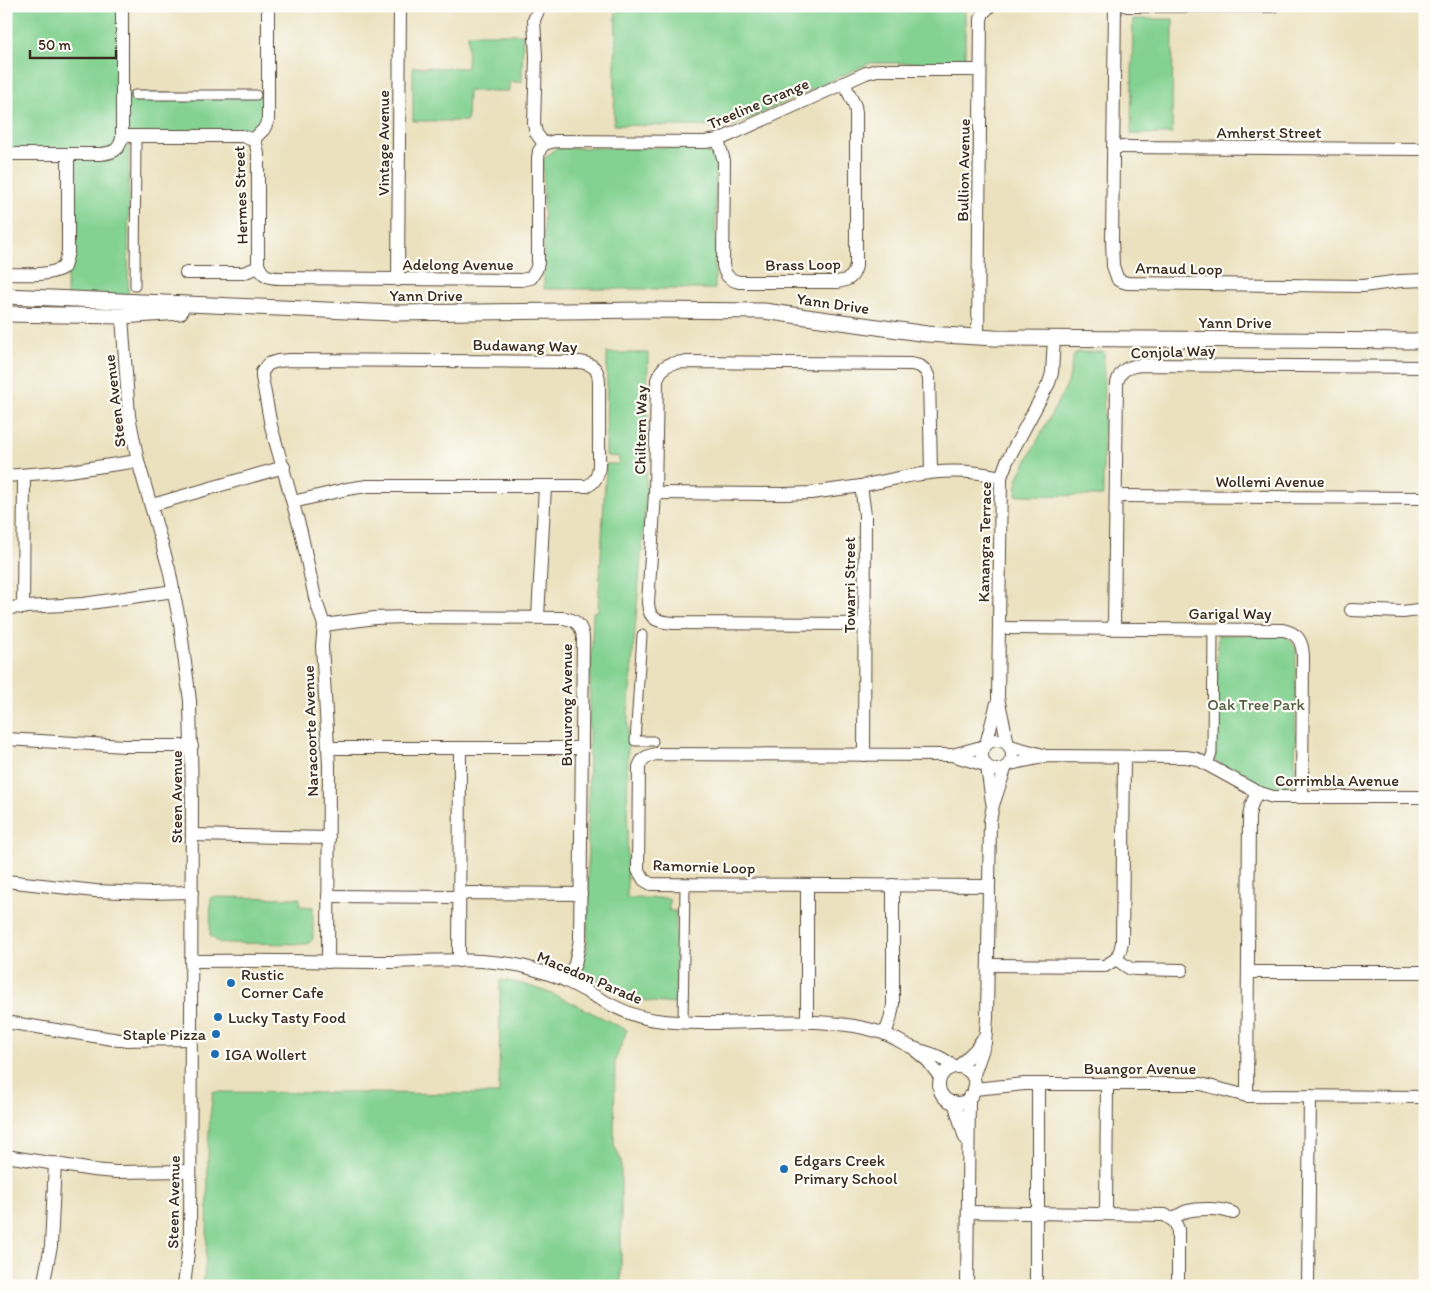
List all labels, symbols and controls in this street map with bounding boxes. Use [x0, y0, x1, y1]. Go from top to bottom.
scale bar [30, 28, 116, 60]
text: 50 m [38, 36, 71, 54]
street label: Treeline Grange [705, 74, 812, 133]
street label: Vintage Avenue [374, 90, 393, 196]
street label: Bullion Avenue [953, 118, 974, 222]
street label: Amherst Street [1216, 123, 1322, 142]
street label: Hermes Street [229, 145, 252, 245]
street label: Brass Loop [765, 254, 841, 275]
street label: Adelong Avenue [402, 255, 514, 274]
street label: Arnaud Loop [1135, 258, 1223, 279]
street label: Yann Drive [389, 286, 463, 305]
street label: Yann Drive [795, 289, 871, 318]
street label: Yann Drive [1198, 313, 1272, 332]
street label: Budawang Way [472, 335, 578, 356]
street label: Conjola Way [1130, 341, 1216, 362]
street label: Steen Avenue [99, 354, 130, 448]
street label: Chiltern Way [630, 385, 651, 475]
street label: Wollemi Avenue [1215, 472, 1325, 491]
street label: Kanangra Terrace [974, 481, 995, 603]
street label: Towarri Street [840, 537, 859, 633]
street label: Garigal Way [1188, 604, 1272, 623]
street label: Bunurong Avenue [557, 643, 576, 766]
street label: Naracoorte Avenue [299, 665, 322, 797]
park label: Oak Tree Park [1207, 695, 1306, 714]
street label: Steen Avenue [167, 750, 186, 844]
street label: Corrimbla Avenue [1275, 771, 1399, 790]
street label: Ramornie Loop [652, 855, 756, 878]
street label: Macedon Parade [534, 947, 646, 1008]
place label: Rustic Corner Cafe [241, 965, 324, 1002]
marker: Rustic Corner Cafe [225, 977, 237, 989]
place label: Lucky Tasty Food [228, 1008, 346, 1027]
marker: Lucky Tasty Food [212, 1011, 224, 1023]
place label: Staple Pizza [123, 1025, 207, 1044]
marker: Staple Pizza [210, 1028, 222, 1040]
place label: IGA Wollert [225, 1045, 307, 1064]
marker: IGA Wollert [209, 1048, 221, 1060]
street label: Buangor Avenue [1084, 1059, 1196, 1078]
place label: Edgars Creek Primary School [794, 1151, 898, 1188]
street label: Steen Avenue [163, 1155, 184, 1249]
marker: Edgars Creek Primary School [778, 1163, 790, 1175]

